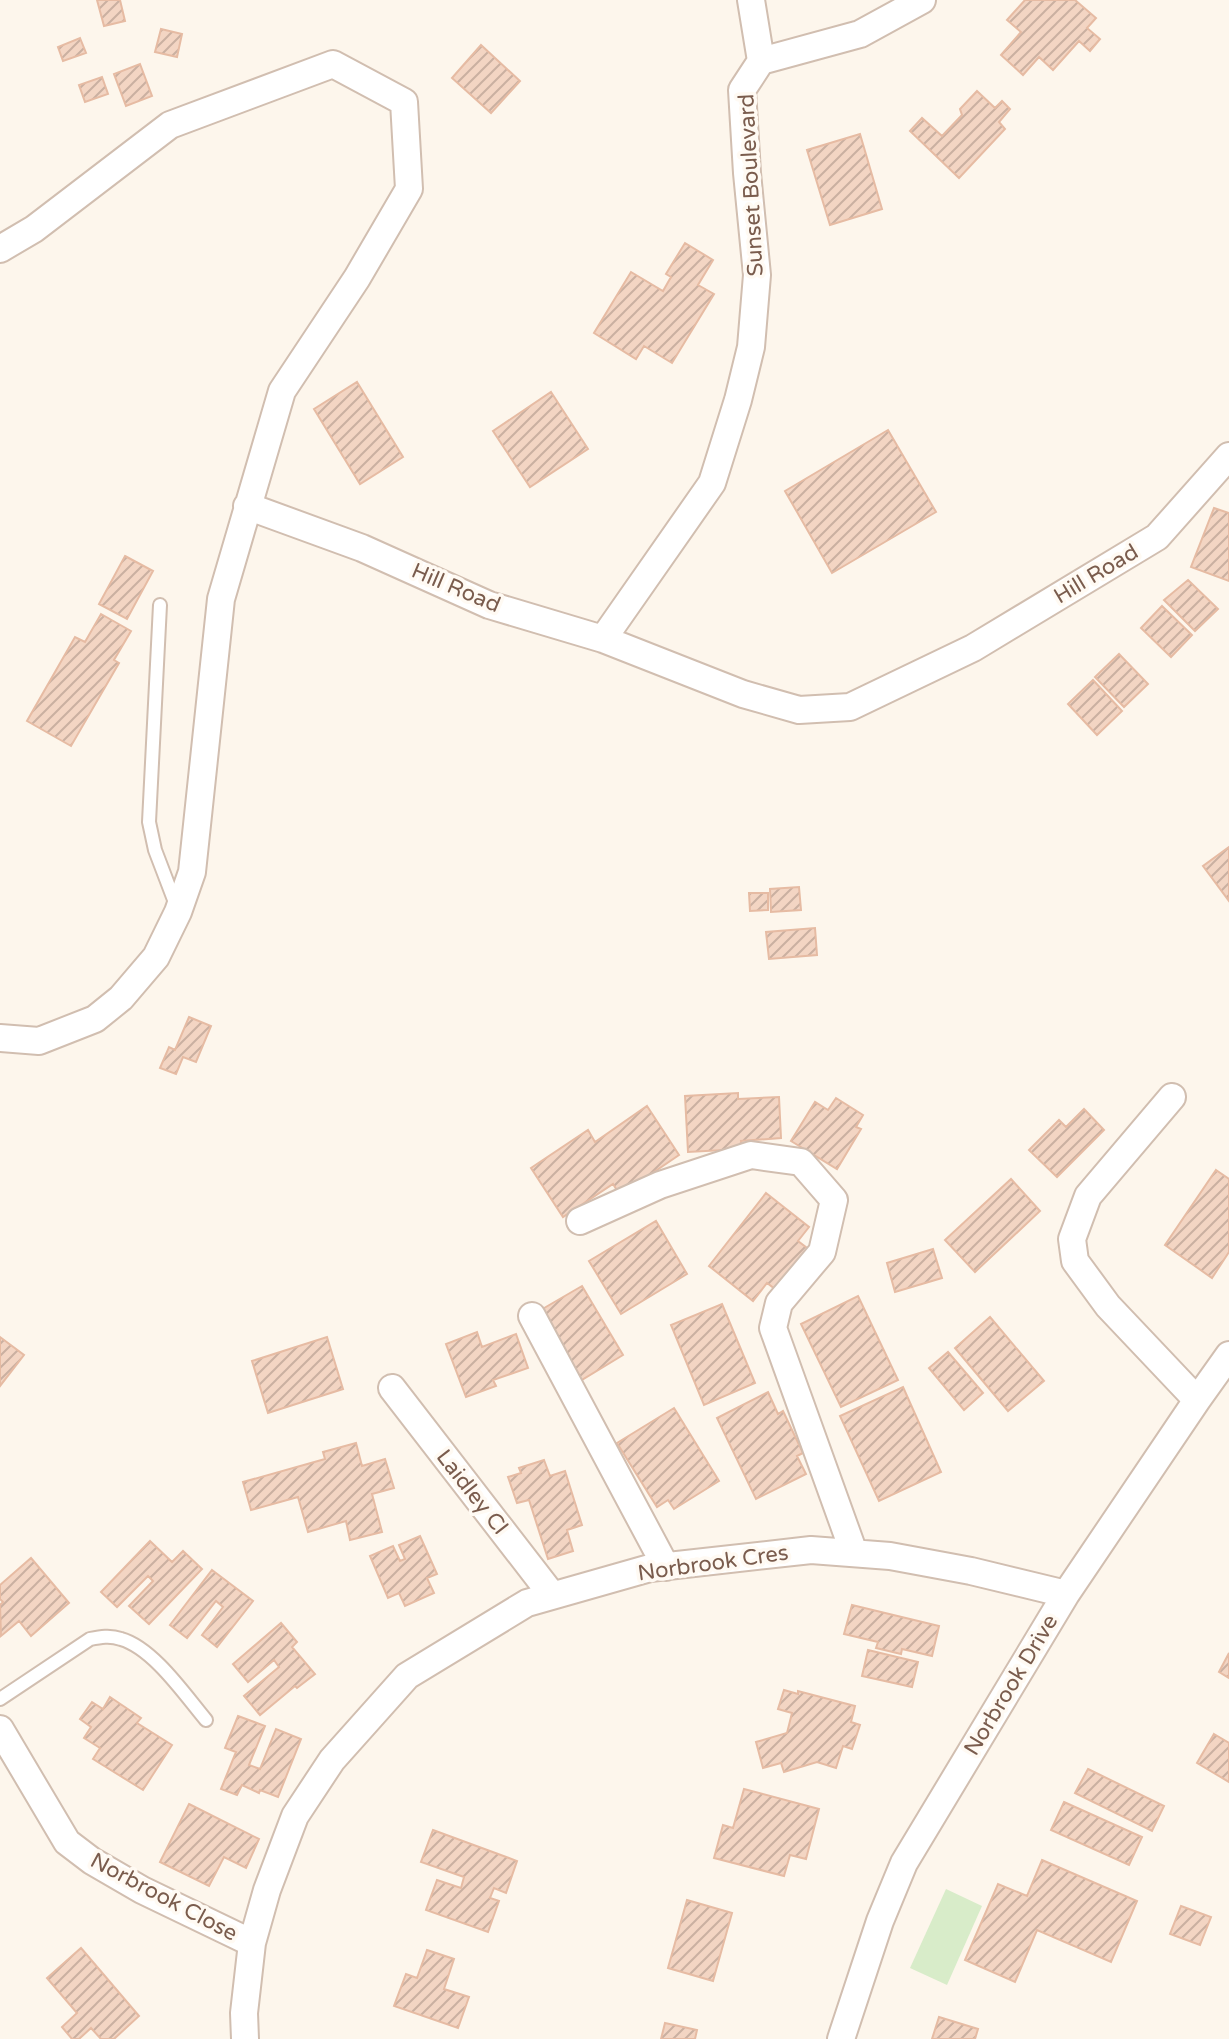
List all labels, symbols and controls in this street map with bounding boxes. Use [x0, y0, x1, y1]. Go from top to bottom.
street label: Sunset Boulevard [733, 93, 769, 277]
street label: Hill Road [1049, 539, 1143, 609]
street label: Hill Road [408, 558, 504, 618]
street label: Laidley Cl [431, 1444, 513, 1540]
street label: Norbrook Cres [636, 1540, 790, 1586]
street label: Norbrook Drive [959, 1610, 1063, 1760]
street label: Norbrook Close [86, 1847, 242, 1947]

